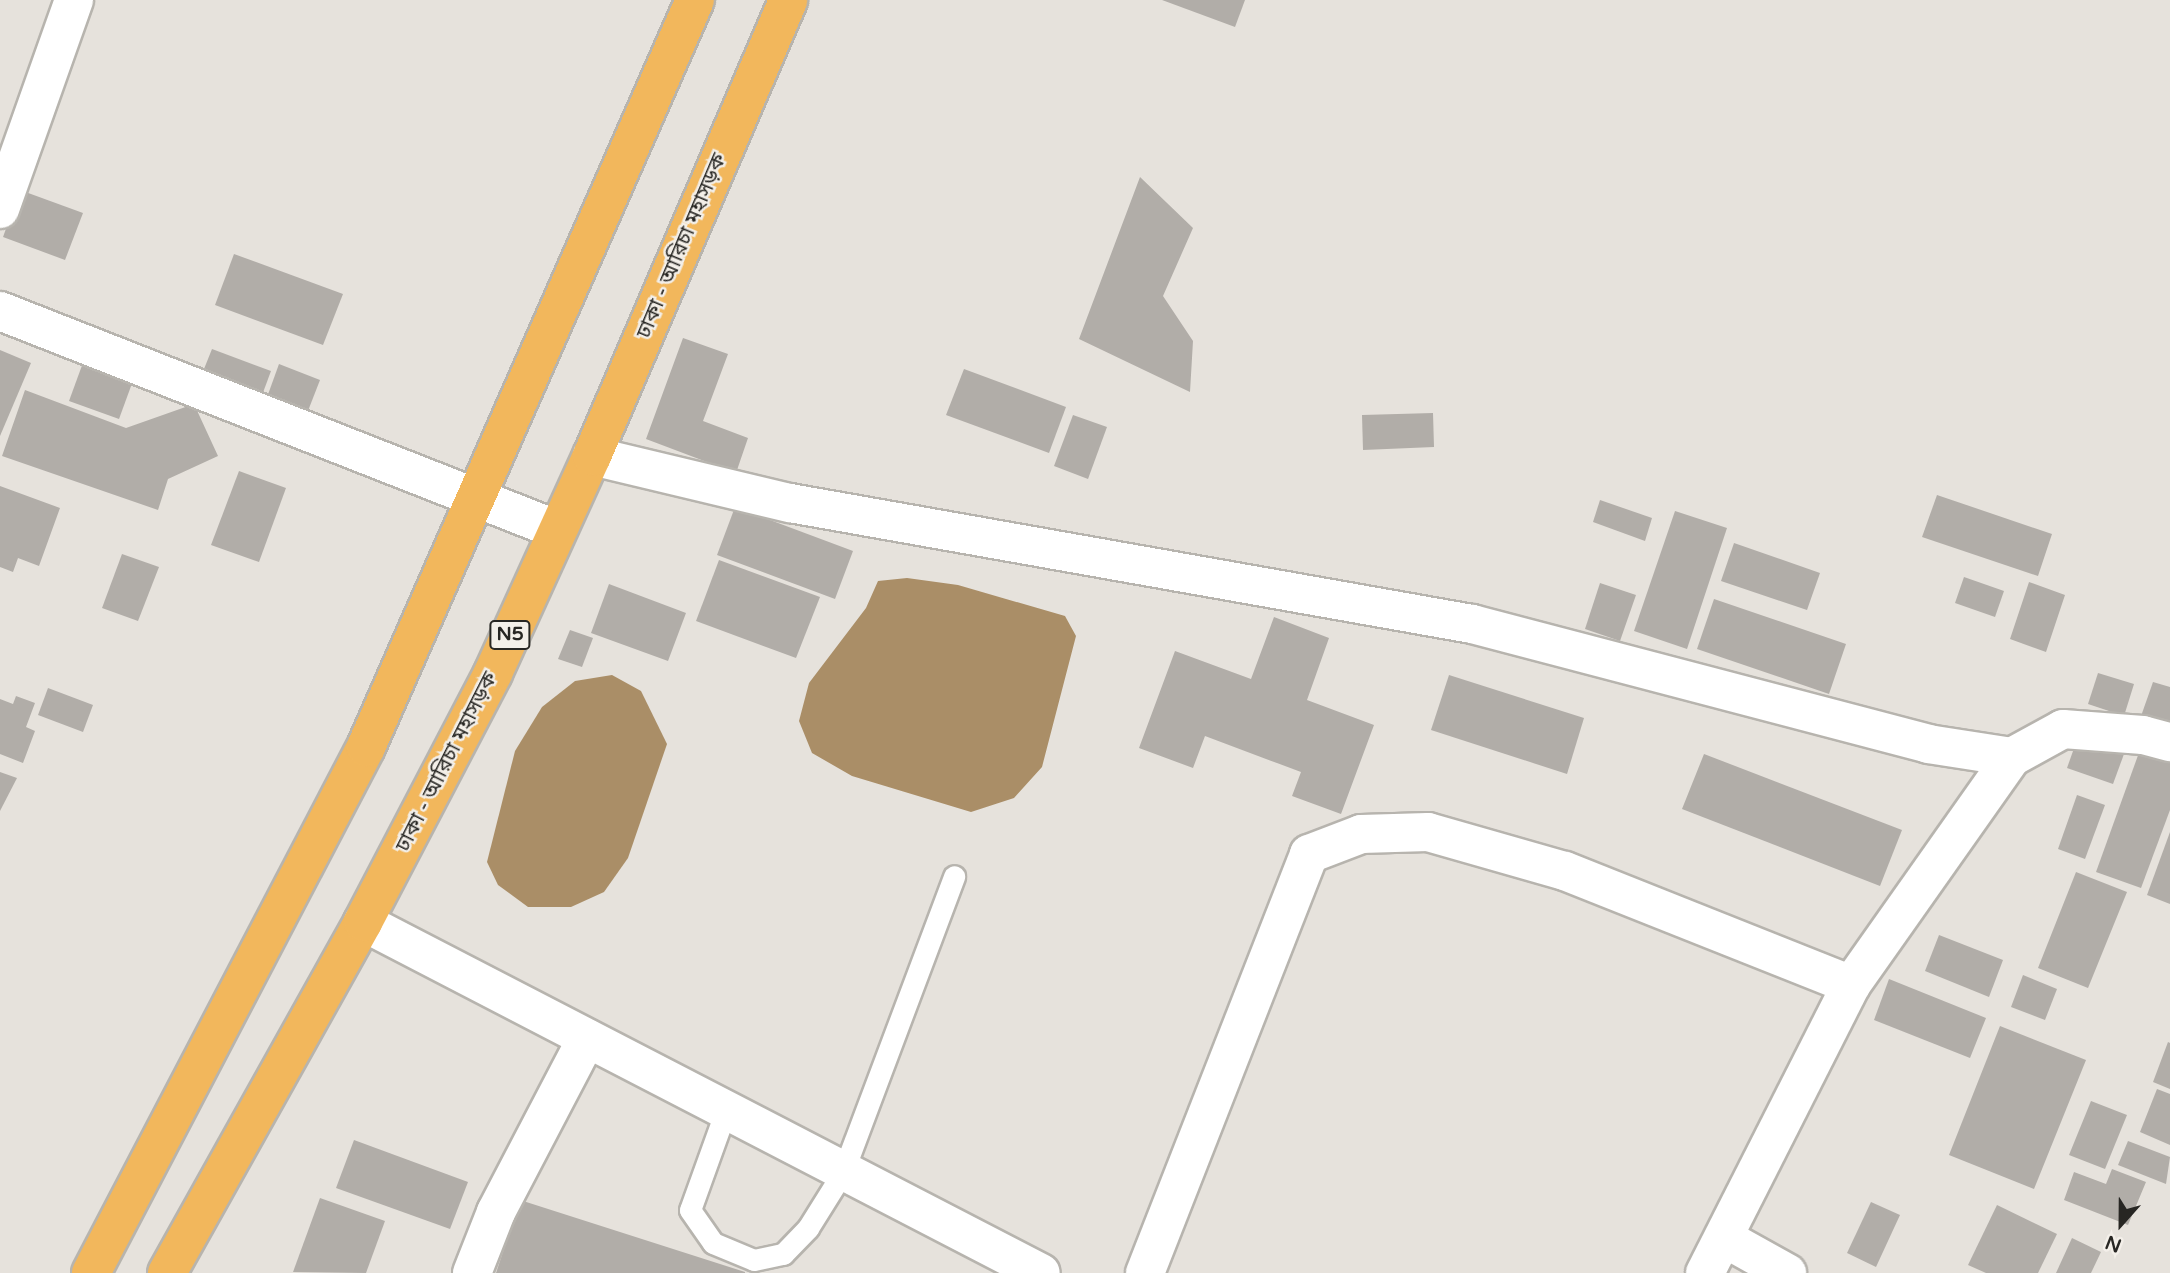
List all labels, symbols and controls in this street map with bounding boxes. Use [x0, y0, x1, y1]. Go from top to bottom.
street label: ঢাকা - আরিচা মহাসড়ক [632, 150, 732, 342]
road number: N5 [489, 620, 531, 650]
street label: ঢাকা - আরিচা মহাসড়ক [391, 668, 503, 856]
north arrow [2086, 1189, 2156, 1259]
text: N [2102, 1231, 2125, 1257]

